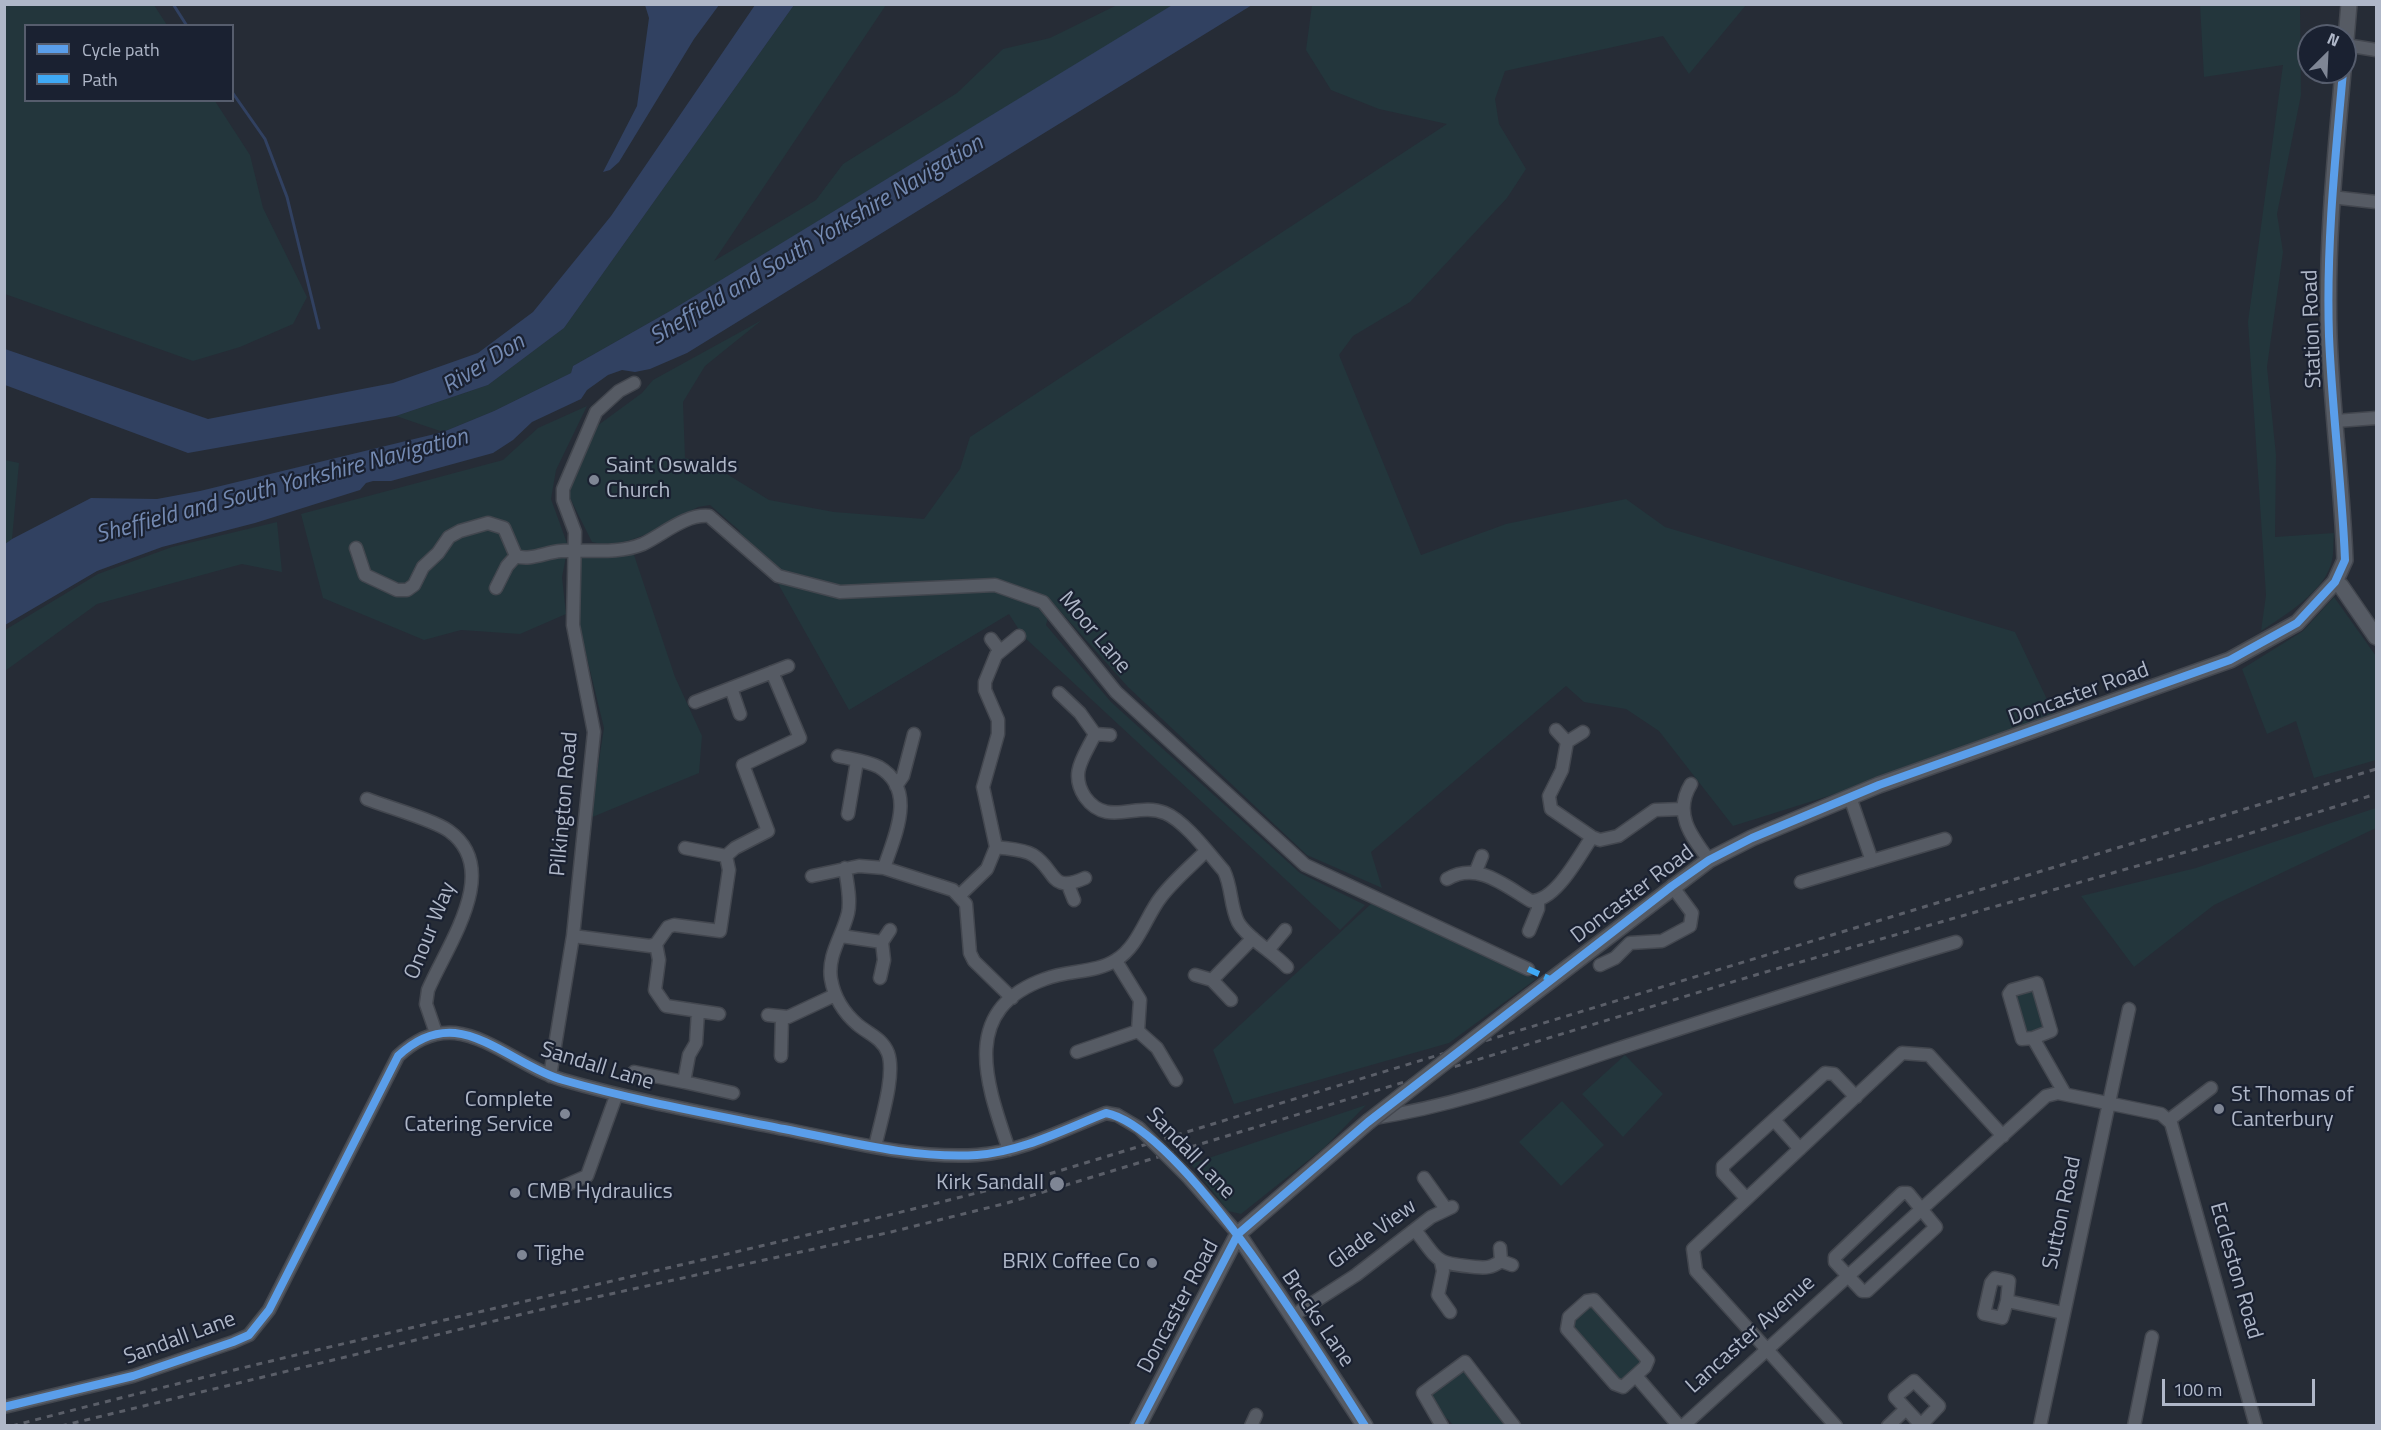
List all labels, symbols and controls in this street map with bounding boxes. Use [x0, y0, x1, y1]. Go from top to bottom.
legend [24, 24, 234, 102]
north arrow [2297, 24, 2357, 84]
text: N [2324, 26, 2343, 53]
text: Cycle path [82, 36, 160, 63]
text: Path [82, 66, 118, 93]
water label: Sheffield and South Yorkshire Navigation [645, 130, 989, 352]
street label: Station Road [2298, 269, 2328, 389]
water label: River Don [438, 329, 530, 401]
water label: Sheffield and South Yorkshire Navigation [93, 423, 471, 551]
place label: Saint Oswalds Church [606, 454, 737, 506]
marker: Saint Oswalds Church [587, 473, 601, 487]
street label: Moor Lane [1052, 587, 1136, 679]
street label: Doncaster Road [2005, 657, 2153, 733]
street label: Pilkington Road [546, 731, 584, 877]
street label: Doncaster Road [1566, 840, 1700, 950]
street label: Onour Way [400, 878, 462, 984]
street label: Sandall Lane [537, 1037, 657, 1097]
place label: St Thomas of Canterbury [2231, 1083, 2354, 1134]
place label: Complete Catering Service [404, 1088, 553, 1140]
marker: St Thomas of Canterbury [2212, 1102, 2226, 1116]
street label: Sandall Lane [1140, 1103, 1240, 1205]
marker: Complete Catering Service [558, 1107, 572, 1121]
street label: Sutton Road [2038, 1154, 2088, 1272]
place label: Kirk Sandall [936, 1171, 1044, 1197]
marker: Kirk Sandall [1048, 1175, 1066, 1193]
place label: CMB Hydraulics [527, 1180, 673, 1206]
marker: CMB Hydraulics [508, 1186, 522, 1200]
street label: Glade View [1324, 1194, 1422, 1276]
street label: Eccleston Road [2203, 1200, 2267, 1342]
street label: Doncaster Road [1133, 1236, 1225, 1378]
place label: Tighe [534, 1242, 585, 1268]
marker: Tighe [515, 1248, 529, 1262]
place label: BRIX Coffee Co [1002, 1250, 1140, 1276]
marker: BRIX Coffee Co [1145, 1256, 1159, 1270]
street label: Brecks Lane [1275, 1265, 1359, 1373]
street label: Lancaster Avenue [1681, 1270, 1821, 1400]
street label: Sandall Lane [121, 1307, 239, 1371]
scale bar [2165, 1367, 2318, 1405]
text: 100 m [2173, 1376, 2222, 1403]

